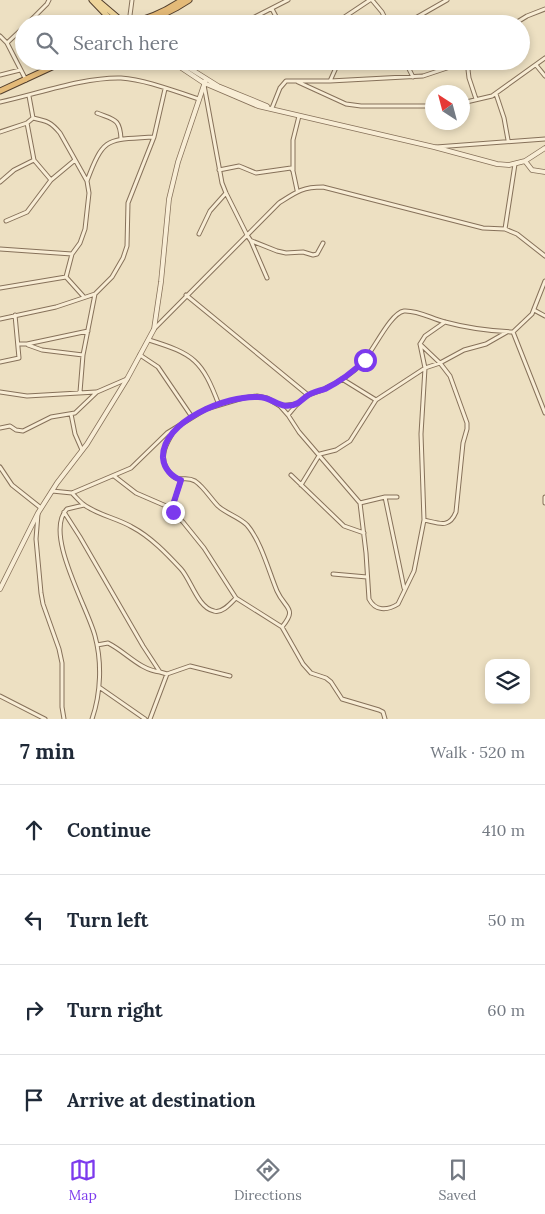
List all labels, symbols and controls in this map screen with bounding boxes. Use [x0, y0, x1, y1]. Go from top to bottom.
search box [15, 15, 530, 70]
icon: search [33, 29, 61, 57]
text: Search here [73, 31, 179, 55]
north arrow [425, 85, 470, 130]
route start [354, 349, 377, 372]
route end [162, 501, 185, 524]
map controls [485, 659, 530, 704]
button: layers [485, 659, 530, 704]
text: 7 min [20, 738, 75, 765]
text: Walk · 520 m [430, 742, 525, 762]
icon: ahead [20, 816, 48, 844]
text: Continue [67, 818, 151, 842]
text: 410 m [482, 820, 525, 840]
icon: left [20, 906, 48, 934]
text: Turn left [67, 908, 148, 932]
text: 50 m [488, 910, 525, 930]
icon: right [20, 996, 48, 1024]
text: Turn right [67, 998, 163, 1022]
text: 60 m [487, 1000, 525, 1020]
icon: arrive [20, 1086, 48, 1114]
text: Arrive at destination [67, 1088, 256, 1112]
tab: Map [68, 1156, 97, 1204]
tab: Directions [234, 1156, 302, 1204]
tab: Saved [439, 1156, 477, 1204]

